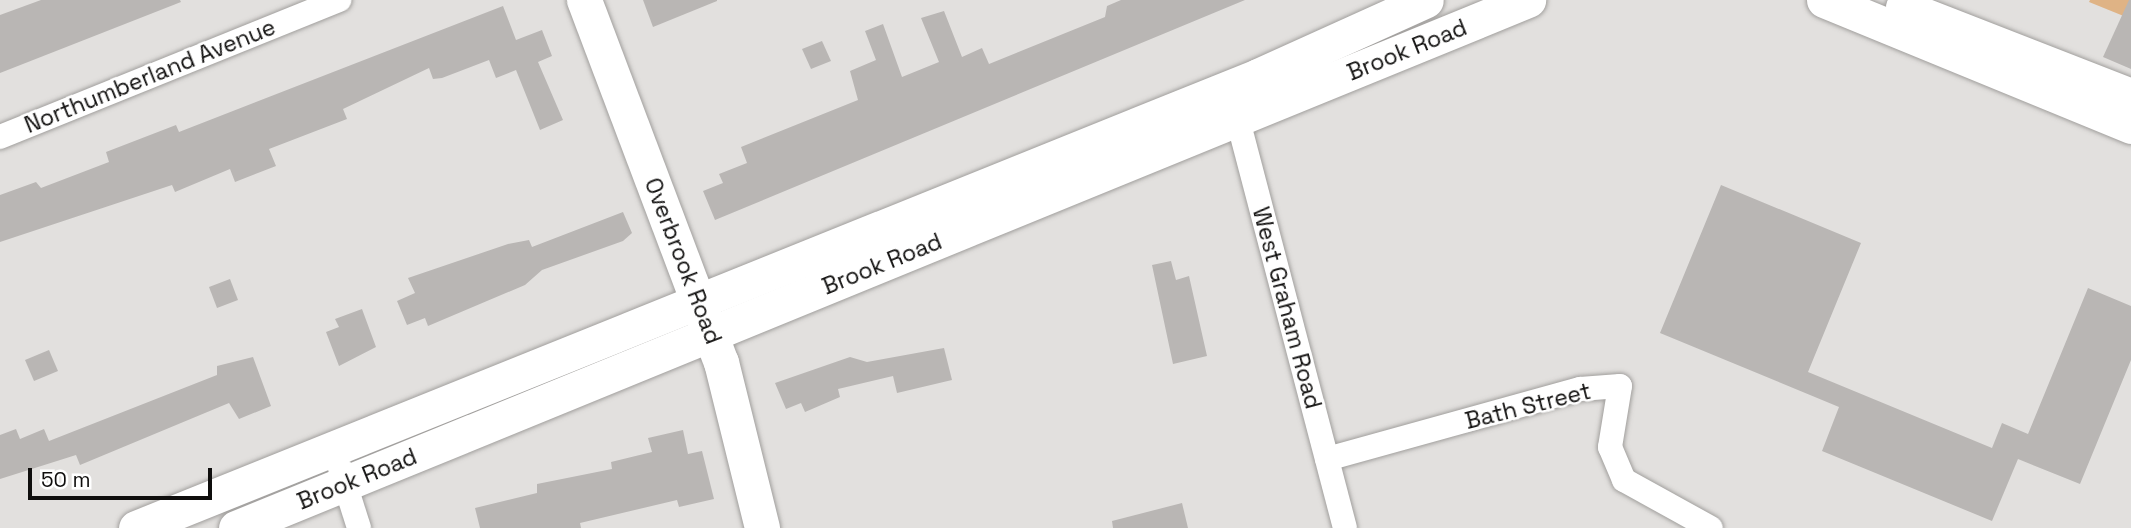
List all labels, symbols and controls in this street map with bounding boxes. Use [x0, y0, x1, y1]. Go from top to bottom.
street label: Northumberland Avenue [20, 13, 280, 139]
street label: Brook Road [1343, 13, 1471, 87]
street label: Overbrook Road [639, 174, 727, 348]
street label: West Graham Road [1247, 204, 1327, 412]
street label: Brook Road [818, 227, 946, 301]
street label: Bath Street [1462, 377, 1594, 435]
street label: Brook Road [293, 442, 421, 516]
scale bar [32, 454, 215, 498]
text: 50 m [41, 466, 91, 493]

